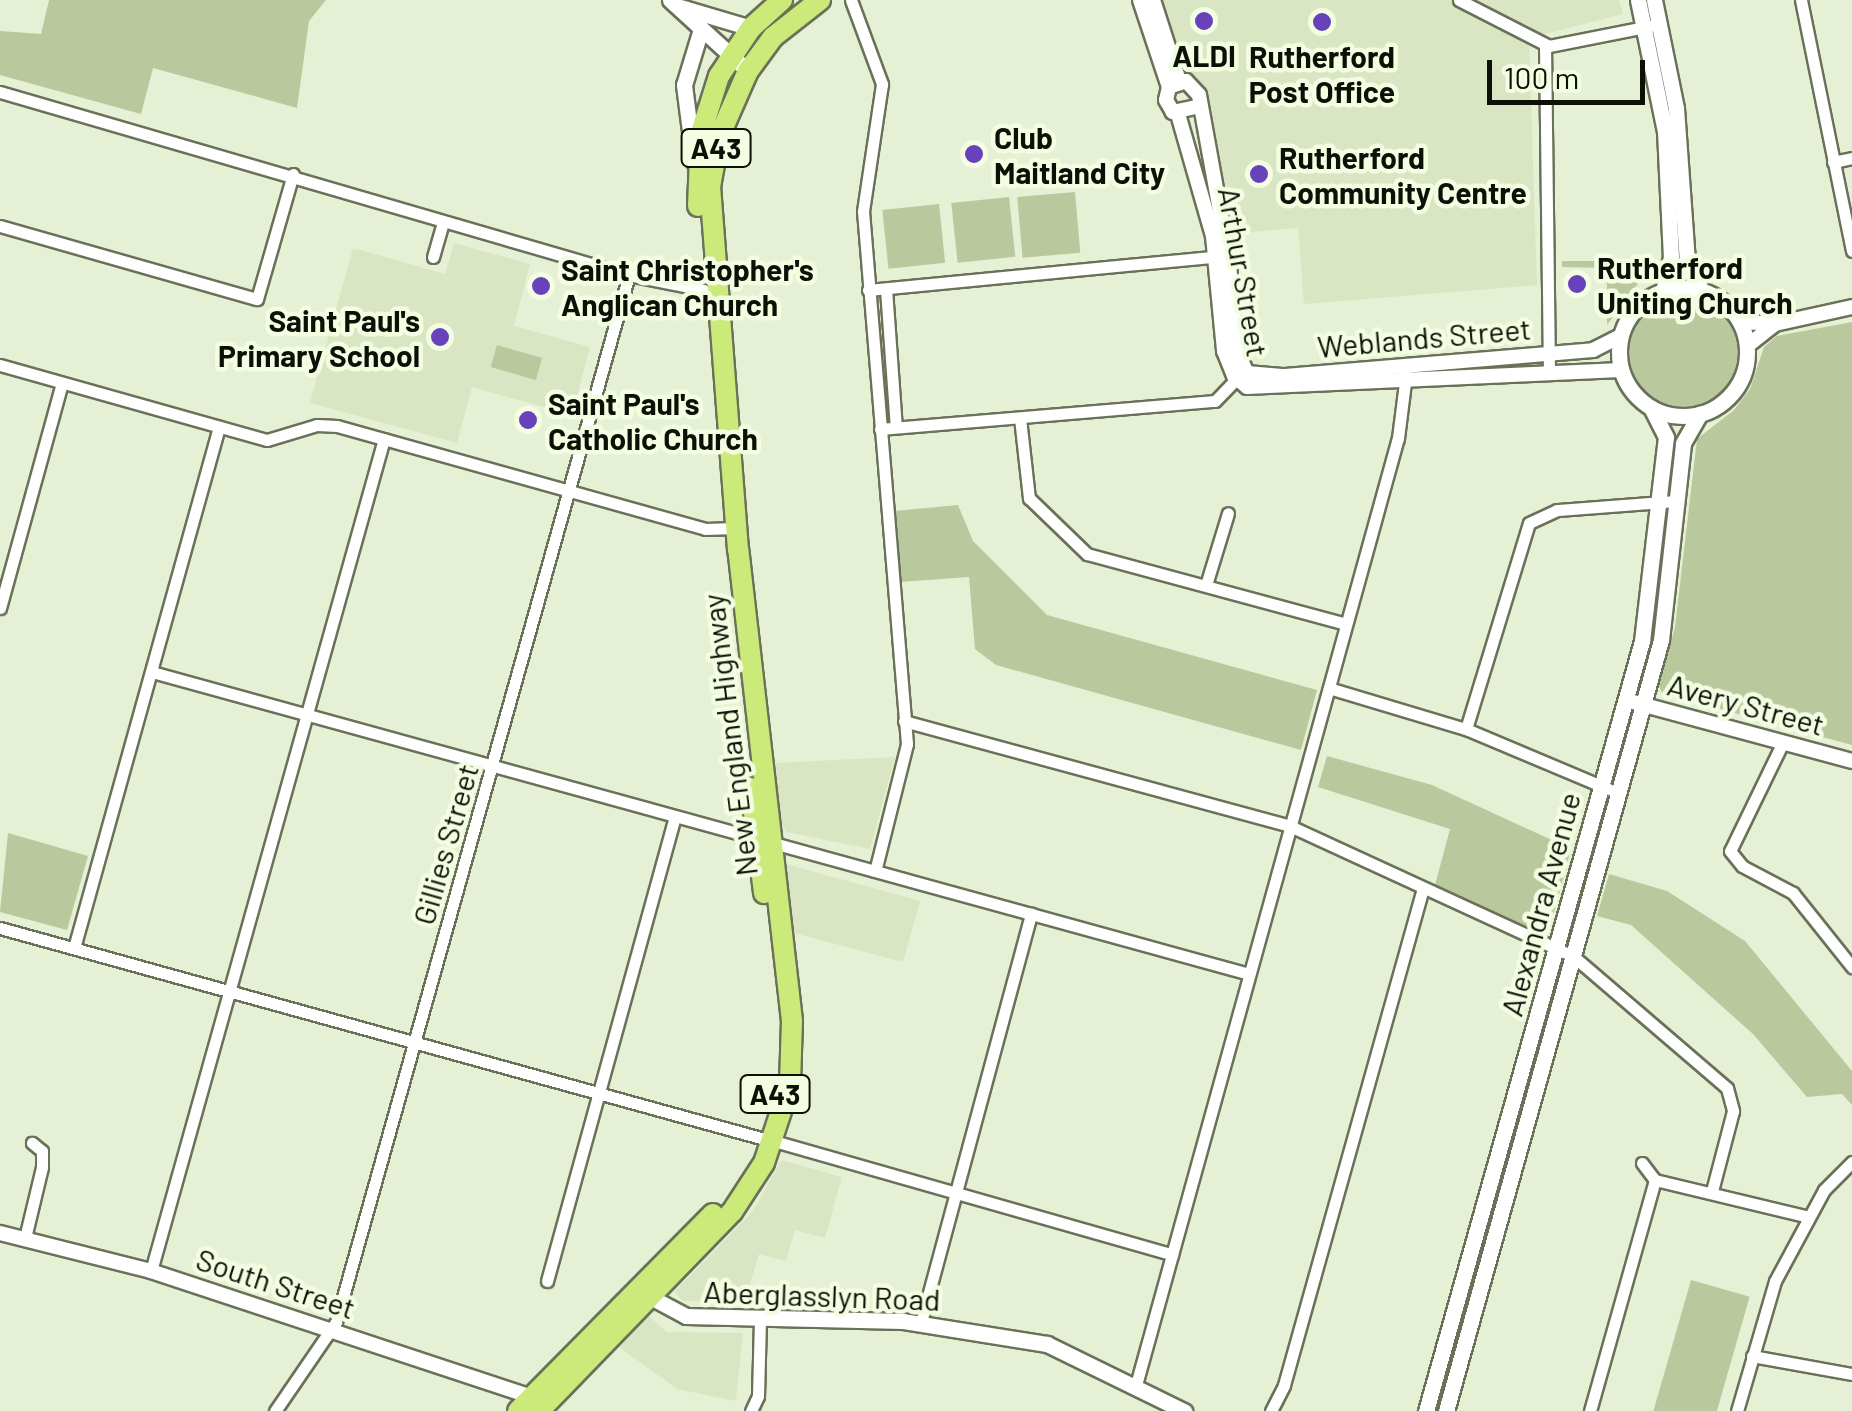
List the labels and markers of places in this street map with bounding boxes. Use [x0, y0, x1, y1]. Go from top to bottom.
marker: ALDI [1193, 10, 1215, 32]
marker: Rutherford Post Office [1311, 11, 1333, 33]
place label: ALDI [1172, 37, 1236, 73]
place label: Rutherford Post Office [1249, 38, 1395, 108]
place label: Club Maitland City [994, 119, 1165, 190]
place label: Rutherford Community Centre [1279, 139, 1527, 210]
marker: Club Maitland City [963, 143, 985, 165]
marker: Rutherford Community Centre [1248, 163, 1270, 185]
place label: Rutherford Uniting Church [1597, 249, 1793, 320]
place label: Saint Christopher's Anglican Church [561, 251, 814, 322]
marker: Rutherford Uniting Church [1566, 273, 1588, 295]
marker: Saint Christopher's Anglican Church [530, 275, 552, 297]
place label: Saint Paul's Primary School [218, 302, 420, 372]
marker: Saint Paul's Primary School [429, 326, 451, 348]
place label: Saint Paul's Catholic Church [548, 385, 758, 456]
marker: Saint Paul's Catholic Church [517, 409, 539, 431]

